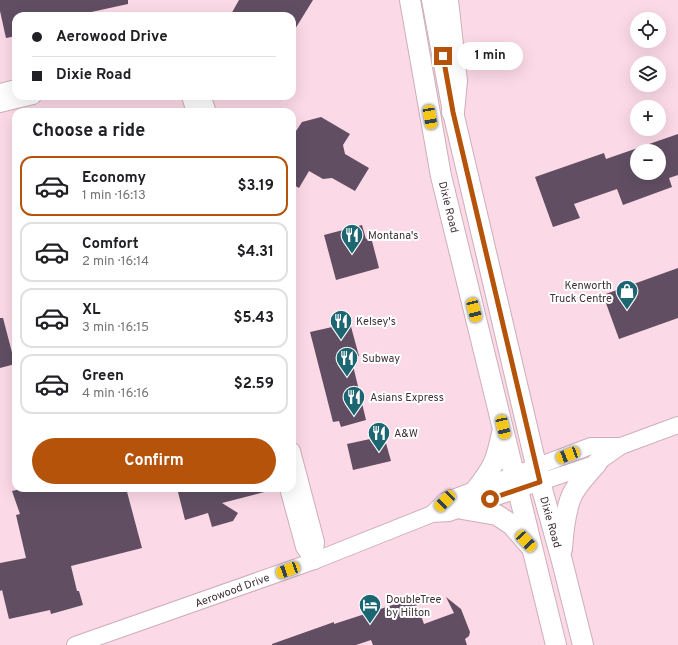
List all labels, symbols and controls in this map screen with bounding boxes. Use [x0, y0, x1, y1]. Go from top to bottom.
map controls [630, 12, 666, 180]
button: locate [630, 12, 666, 48]
text: Aerowood Drive [56, 28, 168, 47]
callout: 1 min [457, 42, 523, 70]
route end [434, 47, 452, 65]
text: 1 min [474, 48, 506, 64]
button: layers [630, 56, 666, 92]
text: Dixie Road [56, 66, 131, 85]
button: + [630, 100, 666, 136]
car [422, 104, 438, 130]
text: Choose a ride [32, 120, 145, 143]
button: − [630, 144, 666, 180]
icon: car [34, 168, 70, 204]
text: Economy [82, 169, 146, 188]
text: $3.19 [237, 177, 274, 196]
street label: Dixie Road [435, 180, 461, 235]
text: 1 min · 16:13 [82, 188, 146, 204]
restaurant icon: Montana's [339, 222, 365, 255]
place label: Montana's [368, 229, 419, 243]
icon: car [34, 234, 70, 270]
text: Comfort [82, 235, 139, 254]
text: $4.31 [237, 243, 274, 262]
text: 2 min · 16:14 [82, 254, 149, 270]
shop icon: Kenworth Truck Centre [614, 278, 640, 311]
place label: Kenworth Truck Centre [549, 279, 612, 306]
car [465, 297, 483, 323]
icon: car [34, 300, 70, 336]
text: XL [82, 301, 100, 320]
restaurant icon: Kelsey's [328, 308, 354, 341]
text: $5.43 [234, 309, 274, 328]
place label: Kelsey's [356, 315, 396, 329]
text: 3 min · 16:15 [82, 320, 149, 336]
restaurant icon: Subway [334, 345, 360, 378]
place label: Subway [362, 352, 400, 366]
icon: car [34, 366, 70, 402]
text: Green [82, 367, 124, 386]
text: $2.59 [234, 375, 274, 394]
restaurant icon: Asians Express [341, 384, 367, 417]
text: 4 min · 16:16 [82, 386, 149, 402]
place label: Asians Express [370, 391, 444, 405]
car [494, 414, 512, 440]
restaurant icon: A&W [366, 420, 392, 453]
place label: A&W [394, 427, 418, 441]
button: Confirm [32, 438, 276, 484]
car [555, 445, 581, 465]
car [432, 488, 458, 514]
route start [481, 490, 499, 508]
street label: Dixie Road [536, 495, 564, 550]
car [513, 528, 539, 554]
car [275, 560, 301, 580]
street label: Aerowood Drive [193, 571, 272, 611]
hotel icon: DoubleTree by Hilton [357, 592, 383, 625]
place label: DoubleTree by Hilton [386, 593, 442, 620]

